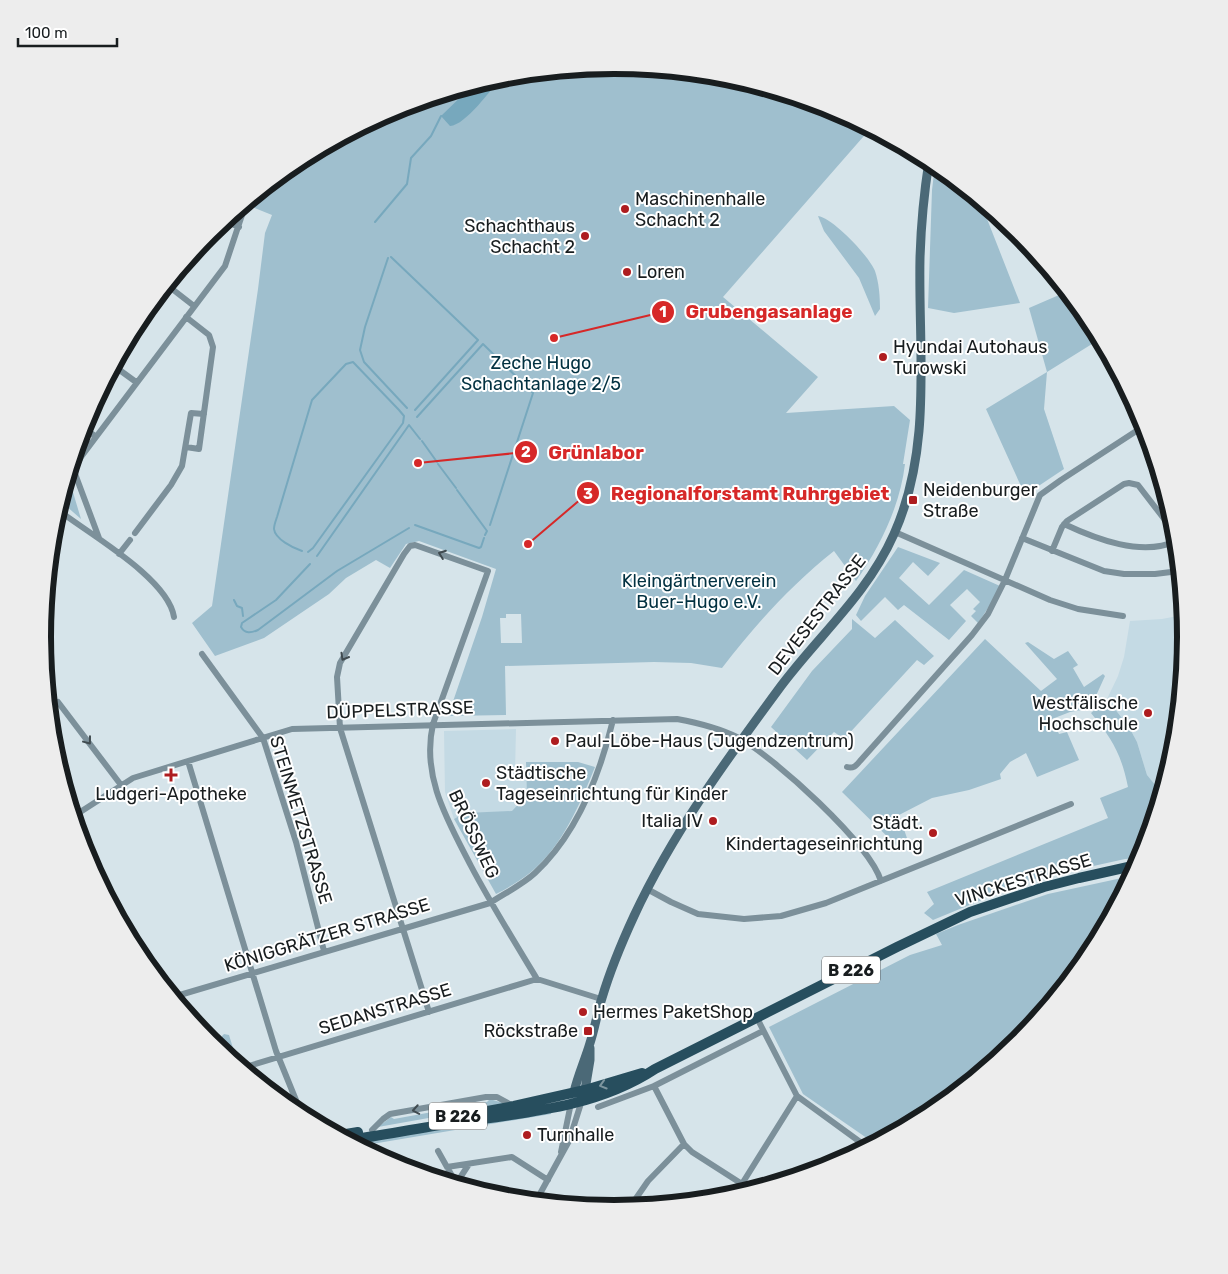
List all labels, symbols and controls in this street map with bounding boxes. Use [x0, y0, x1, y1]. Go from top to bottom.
scale bar [18, 15, 116, 47]
text: 100 m [25, 24, 67, 42]
place label: Maschinenhalle Schacht 2 [635, 188, 765, 231]
marker: Maschinenhalle Schacht 2 [619, 203, 631, 215]
place label: Schachthaus Schacht 2 [464, 215, 575, 258]
marker: Schachthaus Schacht 2 [579, 230, 591, 242]
place label: Loren [637, 261, 685, 283]
marker: Loren [621, 266, 633, 278]
callout: Grubengasanlage [650, 295, 862, 329]
text: Grubengasanlage [685, 300, 853, 323]
text: 1 [659, 303, 667, 321]
place label: Hyundai Autohaus Turowski [893, 336, 1048, 379]
marker: Hyundai Autohaus Turowski [877, 351, 889, 363]
park label: Zeche Hugo Schachtanlage 2/5 [461, 352, 621, 395]
callout: Grünlabor [513, 435, 654, 469]
text: Grünlabor [548, 441, 644, 464]
text: 2 [521, 443, 531, 461]
callout: Regionalforstamt Ruhrgebiet [575, 476, 899, 510]
place label: Neidenburger Straße [923, 479, 1038, 522]
text: Regionalforstamt Ruhrgebiet [611, 482, 889, 505]
text: 3 [583, 485, 593, 503]
marker: Neidenburger Straße [907, 494, 919, 506]
one-way arrow [438, 550, 447, 560]
street label: DEVESESTRASSE [763, 551, 871, 679]
park label: Kleingärtnerverein Buer-Hugo e.V. [622, 570, 776, 613]
one-way arrow [340, 651, 350, 660]
place label: Westfälische Hochschule [1032, 692, 1138, 735]
street label: DÜPPELSTRASSE [326, 696, 474, 724]
marker: Westfälische Hochschule [1142, 707, 1154, 719]
place label: Paul-Löbe-Haus (Jugendzentrum) [565, 730, 854, 752]
street label: STEINMETZSTRASSE [265, 733, 337, 907]
one-way arrow [82, 735, 90, 744]
marker: Paul-Löbe-Haus (Jugendzentrum) [549, 735, 561, 747]
place label: Städtische Tageseinrichtung für Kinder [496, 762, 728, 805]
marker: Ludgeri-Apotheke [165, 769, 177, 781]
marker: Städtische Tageseinrichtung für Kinder [480, 777, 492, 789]
place label: Ludgeri-Apotheke [95, 783, 247, 805]
street label: BRÖSSWEG [444, 786, 504, 882]
place label: Italia IV [641, 810, 703, 832]
place label: Städt. Kindertageseinrichtung [725, 812, 923, 855]
marker: Italia IV [707, 815, 719, 827]
marker: Städt. Kindertageseinrichtung [927, 827, 939, 839]
street label: VINCKESTRASSE [952, 849, 1094, 911]
street label: KÖNIGGRÄTZER STRASSE [222, 893, 432, 977]
road number: B 226 [822, 956, 880, 984]
street label: SEDANSTRASSE [316, 978, 454, 1040]
place label: Hermes PaketShop [593, 1001, 753, 1023]
marker: Hermes PaketShop [577, 1006, 589, 1018]
place label: Röckstraße [483, 1020, 578, 1042]
marker: Röckstraße [582, 1025, 594, 1037]
one-way arrow [599, 1079, 608, 1089]
road number: B 226 [429, 1102, 487, 1130]
one-way arrow [412, 1104, 421, 1114]
place label: Turnhalle [537, 1124, 614, 1146]
marker: Turnhalle [521, 1129, 533, 1141]

